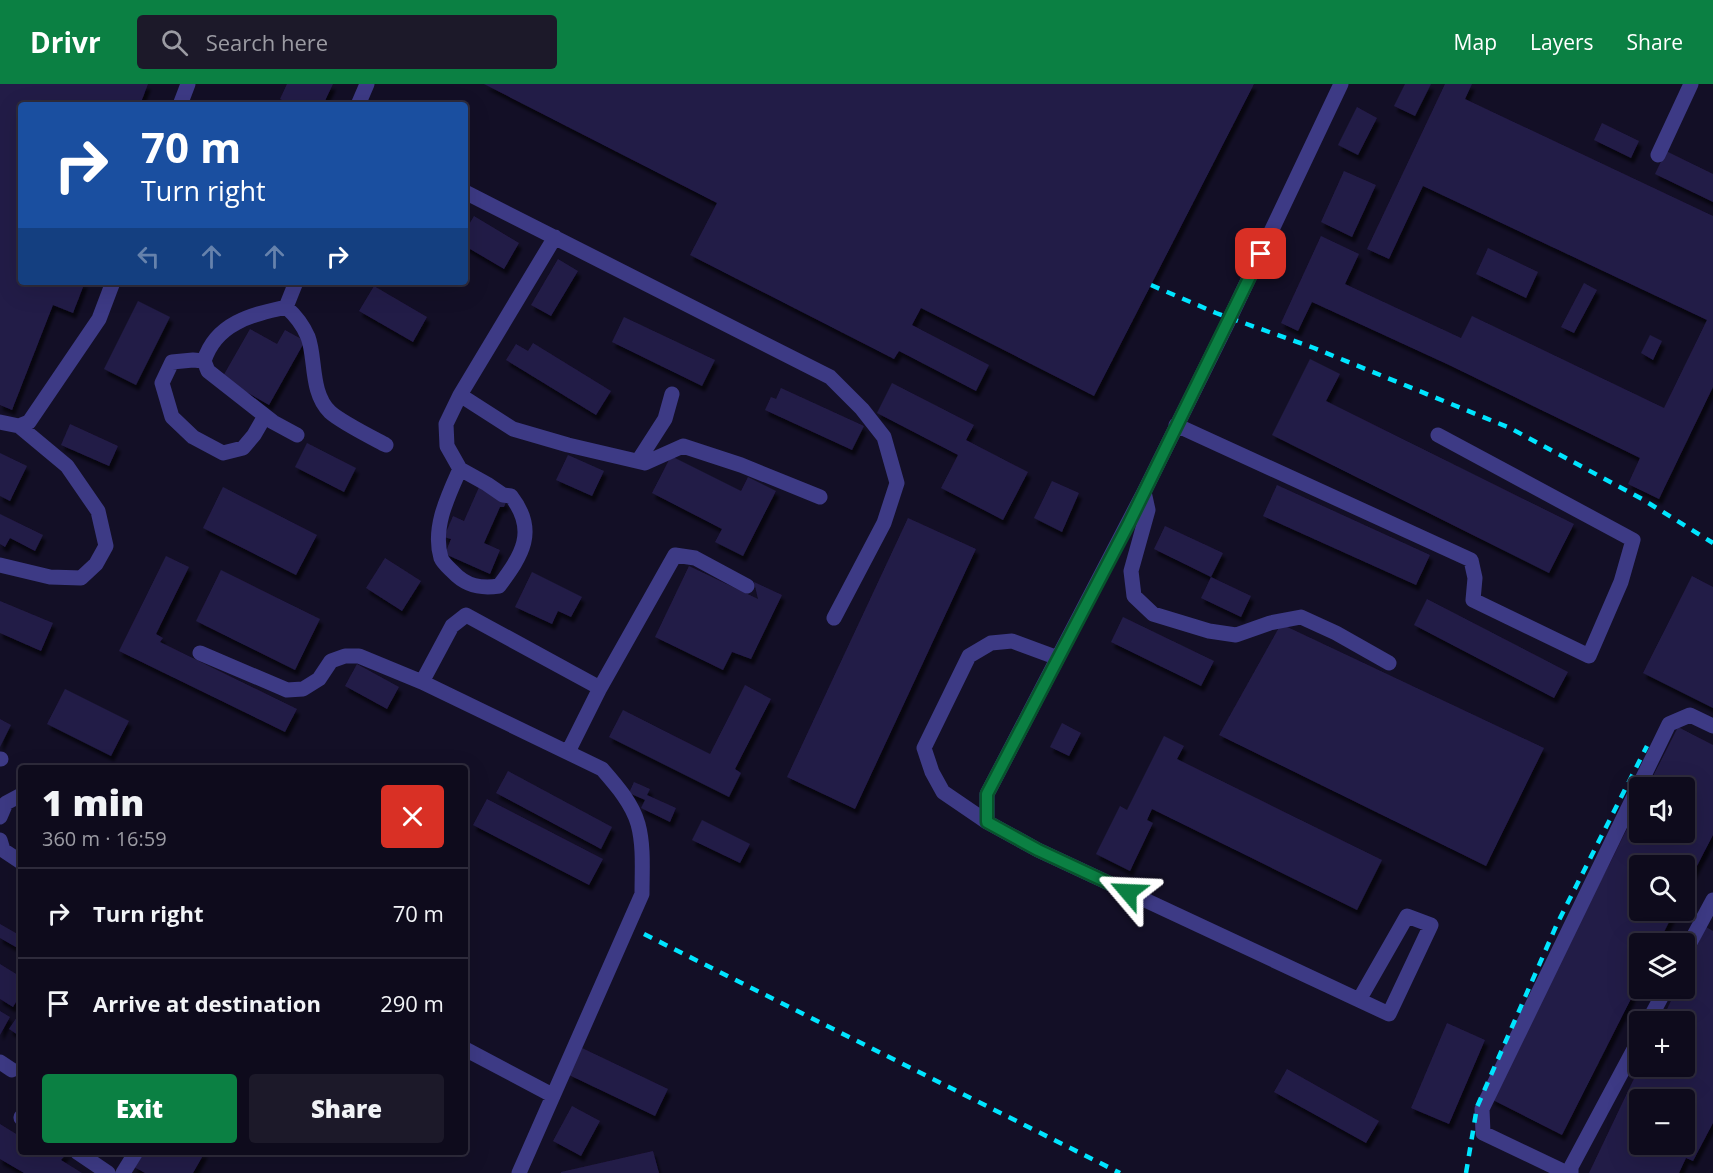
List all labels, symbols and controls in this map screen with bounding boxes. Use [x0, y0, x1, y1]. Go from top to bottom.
search box [137, 15, 557, 69]
text: Drivr [30, 23, 101, 61]
icon: search [158, 26, 191, 59]
text: Search here [206, 27, 328, 57]
text: Map [1454, 28, 1497, 56]
text: Layers [1530, 28, 1594, 56]
text: Share [1627, 28, 1683, 56]
text: 70 m [141, 118, 241, 175]
icon: right [42, 126, 120, 204]
text: Turn right [141, 172, 266, 209]
pin [1235, 228, 1286, 279]
icon: arrive [1244, 237, 1277, 270]
icon: left [132, 240, 165, 273]
icon: ahead [195, 240, 228, 273]
icon: ahead [258, 240, 291, 273]
icon: right [321, 240, 354, 273]
map controls [1629, 777, 1695, 1155]
button: sound [1629, 777, 1695, 843]
text: 1 min [42, 778, 144, 827]
button: close [381, 785, 444, 848]
text: 360 m · 16:59 [42, 825, 167, 852]
button: search [1629, 855, 1695, 921]
position arrow [1096, 860, 1160, 924]
icon: right [42, 897, 75, 930]
text: Turn right [93, 898, 204, 928]
text: 70 m [393, 898, 444, 928]
button: layers [1629, 933, 1695, 999]
icon: arrive [42, 987, 75, 1020]
text: Arrive at destination [93, 988, 321, 1018]
text: 290 m [380, 988, 444, 1018]
button: + [1629, 1011, 1695, 1077]
button: Exit [42, 1074, 237, 1143]
button: Share [249, 1074, 444, 1143]
button: − [1629, 1089, 1695, 1155]

